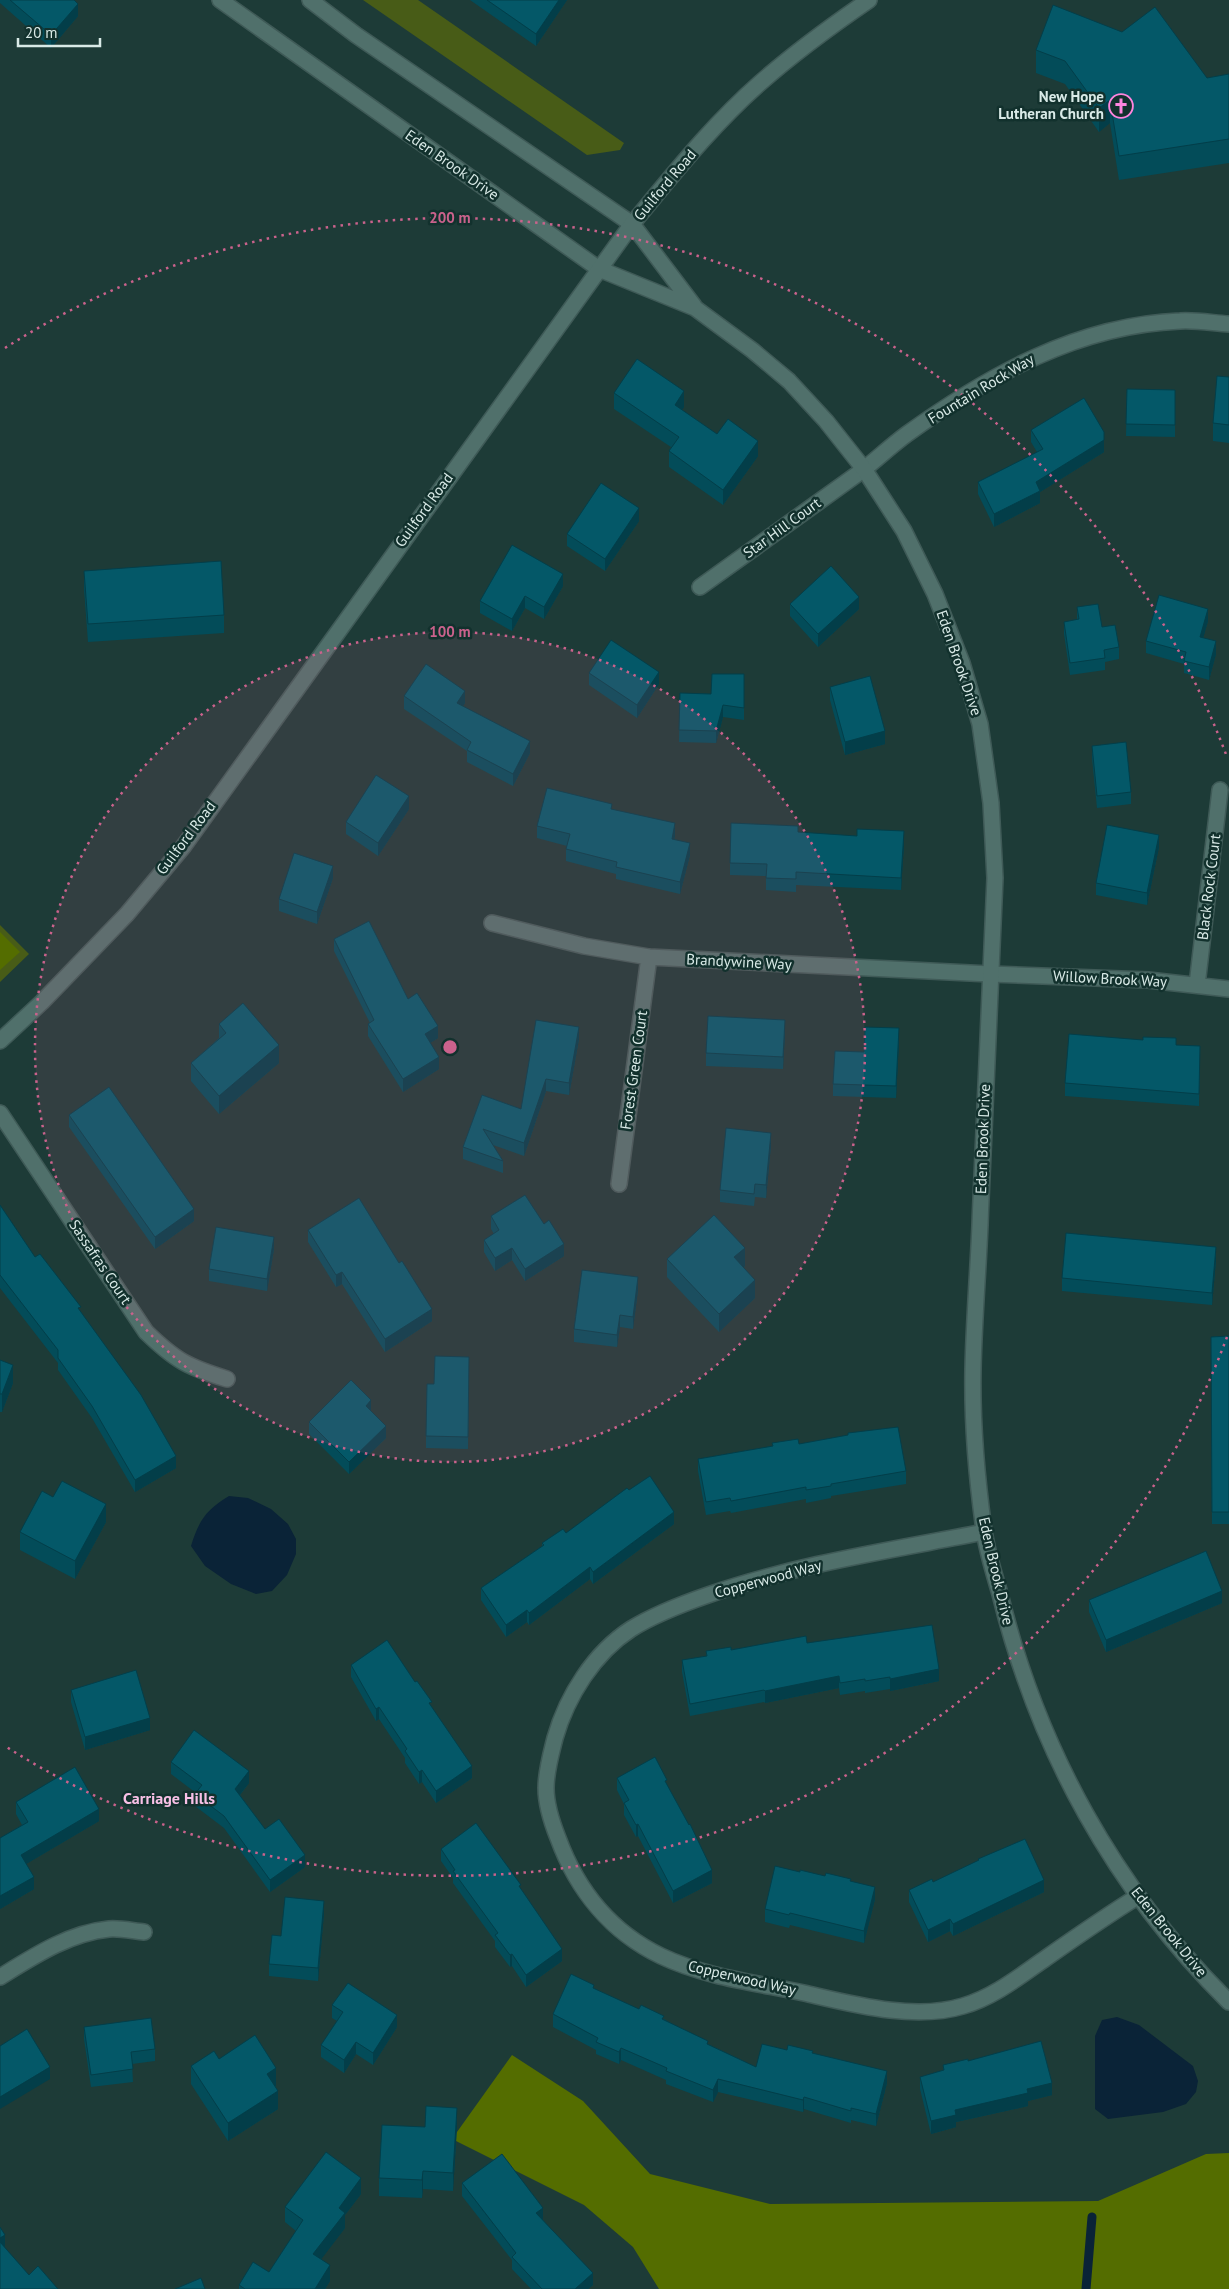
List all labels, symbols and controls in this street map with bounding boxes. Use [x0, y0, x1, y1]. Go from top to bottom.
scale bar [18, 15, 100, 47]
text: 20 m [25, 23, 58, 42]
place label: New Hope Lutheran Church [998, 87, 1104, 123]
church icon: New Hope Lutheran Church [1108, 93, 1134, 119]
street label: Eden Brook Drive [402, 125, 503, 204]
street label: Guilford Road [629, 145, 700, 224]
text: 200 m [429, 208, 471, 227]
street label: Fountain Rock Way [924, 349, 1037, 428]
street label: Guilford Road [390, 469, 457, 551]
street label: Star Hill Court [739, 493, 824, 562]
street label: Eden Brook Drive [933, 608, 986, 718]
text: 100 m [429, 622, 471, 641]
street label: Guilford Road [152, 797, 219, 878]
street label: Black Rock Court [1193, 833, 1224, 941]
street label: Brandywine Way [686, 949, 792, 974]
street label: Willow Brook Way [1052, 966, 1168, 991]
street label: Forest Green Court [616, 1009, 651, 1131]
centre of rings [441, 1038, 459, 1056]
street label: Eden Brook Drive [971, 1084, 994, 1194]
street label: Sassafras Court [65, 1216, 136, 1308]
street label: Eden Brook Drive [975, 1515, 1018, 1627]
street label: Copperwood Way [712, 1555, 823, 1602]
district label: Carriage Hills [123, 1788, 215, 1808]
street label: Eden Brook Drive [1127, 1883, 1211, 1981]
street label: Copperwood Way [686, 1956, 798, 1999]

